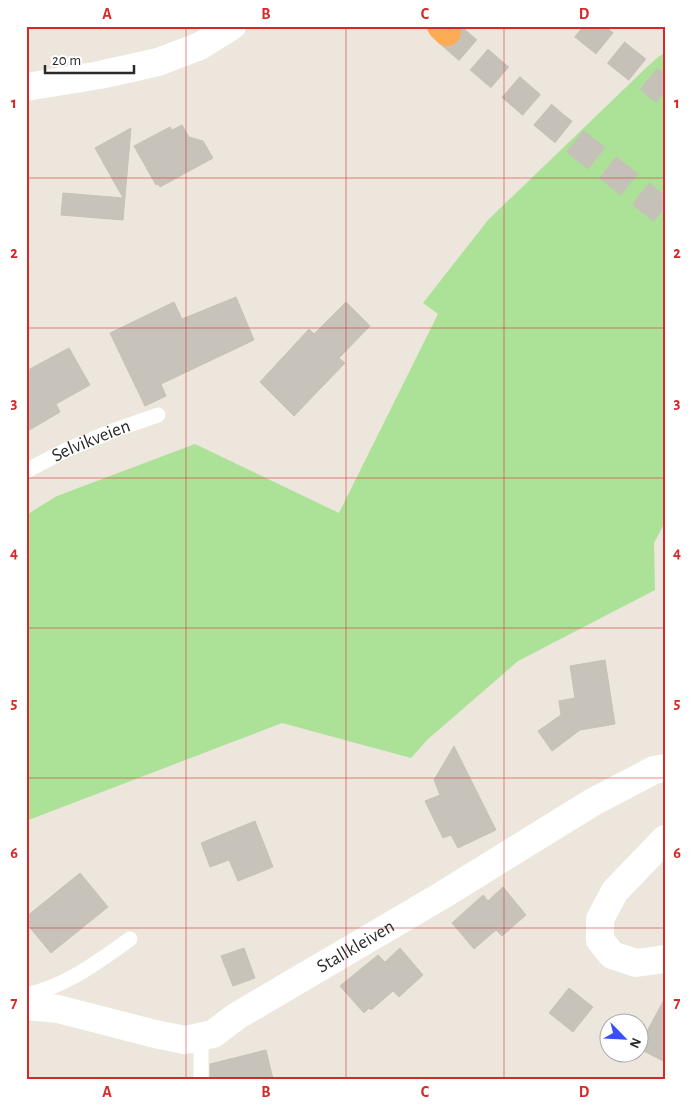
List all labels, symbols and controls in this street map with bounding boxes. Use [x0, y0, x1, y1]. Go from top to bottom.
text: A [102, 6, 112, 22]
text: B [261, 6, 271, 22]
text: C [421, 6, 430, 22]
text: D [579, 6, 590, 22]
scale bar [45, 42, 134, 74]
text: 20 m [52, 53, 81, 68]
text: 1 [11, 95, 17, 111]
text: 1 [674, 95, 680, 111]
text: 2 [10, 245, 18, 261]
text: 2 [673, 245, 681, 261]
text: 3 [11, 395, 18, 411]
text: 3 [674, 395, 681, 411]
street label: Selvikveien [49, 416, 133, 465]
text: 4 [10, 545, 18, 561]
text: 4 [673, 545, 681, 561]
text: 5 [11, 695, 18, 711]
text: 5 [674, 695, 681, 711]
text: 6 [10, 845, 18, 861]
text: 6 [673, 845, 681, 861]
street label: Stallkleiven [313, 916, 397, 976]
text: 7 [11, 995, 18, 1011]
text: 7 [674, 995, 681, 1011]
north arrow [598, 1012, 648, 1062]
text: N [627, 1036, 643, 1050]
text: A [102, 1084, 112, 1100]
text: B [261, 1084, 271, 1100]
text: C [421, 1084, 430, 1100]
text: D [579, 1084, 590, 1100]

